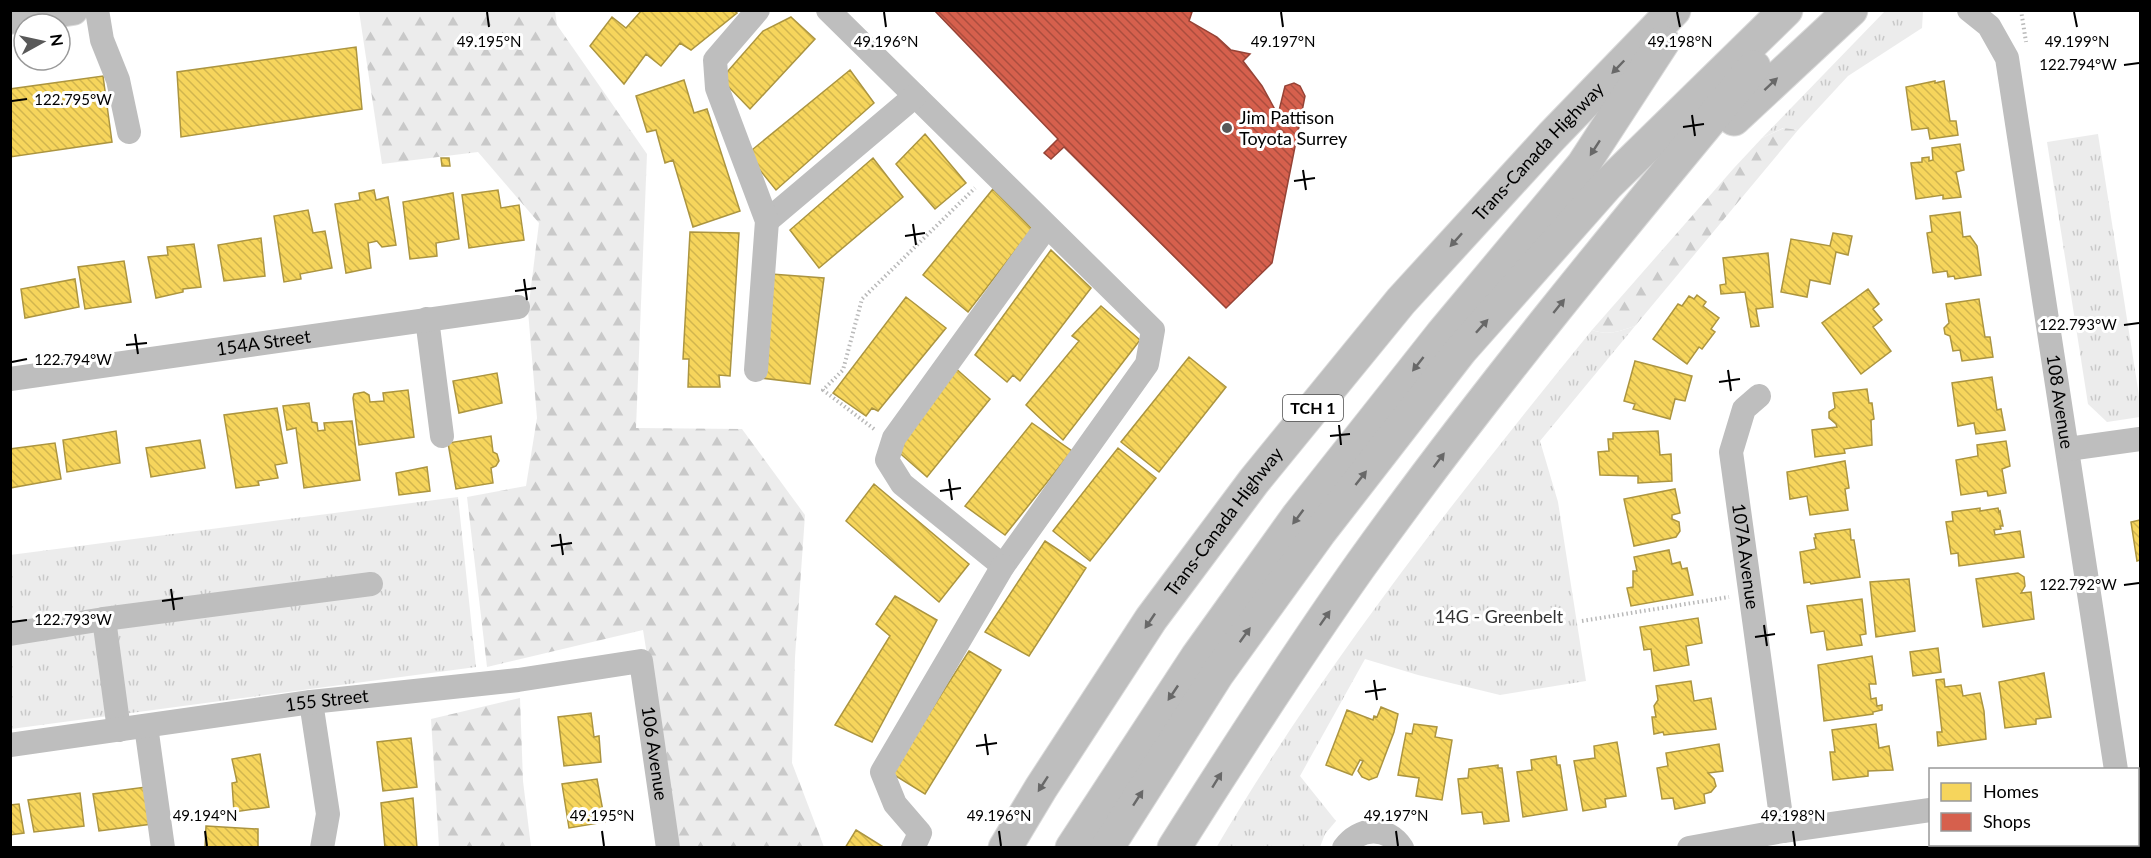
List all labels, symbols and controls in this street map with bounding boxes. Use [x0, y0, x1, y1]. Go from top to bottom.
north arrow [12, 12, 72, 72]
text: N [47, 32, 68, 47]
text: 49.195°N [457, 32, 521, 50]
text: 49.196°N [854, 32, 918, 50]
text: 49.197°N [1251, 32, 1315, 50]
text: 49.198°N [1648, 32, 1712, 50]
text: 49.199°N [2045, 32, 2109, 50]
text: 122.794°W [2039, 55, 2117, 73]
one-way arrow [1612, 60, 1626, 74]
street label: Trans-Canada Highway [1468, 77, 1608, 225]
one-way arrow [1764, 77, 1779, 91]
text: 122.795°W [34, 90, 112, 108]
place label: Jim Pattison Toyota Surrey [1239, 106, 1348, 149]
marker: Jim Pattison Toyota Surrey [1220, 121, 1234, 135]
one-way arrow [1589, 139, 1601, 155]
one-way arrow [1449, 233, 1463, 248]
one-way arrow [1552, 298, 1565, 314]
text: 122.793°W [2039, 315, 2117, 333]
one-way arrow [1475, 318, 1489, 333]
street label: 154A Street [215, 324, 312, 360]
text: 122.794°W [34, 350, 112, 368]
street label: 108 Avenue [2043, 353, 2079, 450]
one-way arrow [1413, 356, 1425, 371]
road number: TCH 1 [1283, 395, 1343, 421]
street label: Trans-Canada Highway [1160, 442, 1287, 600]
one-way arrow [1433, 453, 1445, 468]
one-way arrow [1355, 471, 1367, 487]
street label: 107A Avenue [1728, 502, 1764, 610]
one-way arrow [1292, 509, 1304, 524]
text: 122.792°W [2039, 575, 2117, 593]
park label: 14G - Greenbelt [1435, 605, 1564, 627]
text: 122.793°W [34, 610, 112, 628]
one-way arrow [1319, 610, 1330, 626]
one-way arrow [1145, 613, 1156, 629]
one-way arrow [1239, 628, 1251, 644]
street label: 155 Street [284, 684, 370, 716]
one-way arrow [1167, 685, 1179, 701]
street label: 106 Avenue [638, 705, 673, 802]
legend [1929, 768, 2139, 846]
one-way arrow [1211, 772, 1222, 789]
one-way arrow [1038, 776, 1049, 793]
text: Homes [1983, 780, 2039, 802]
one-way arrow [1132, 790, 1143, 806]
text: 49.194°N [173, 806, 237, 824]
text: 49.195°N [570, 806, 634, 824]
text: 49.196°N [967, 806, 1031, 824]
text: 49.197°N [1364, 806, 1428, 824]
text: 49.198°N [1761, 806, 1825, 824]
text: Shops [1983, 810, 2031, 832]

